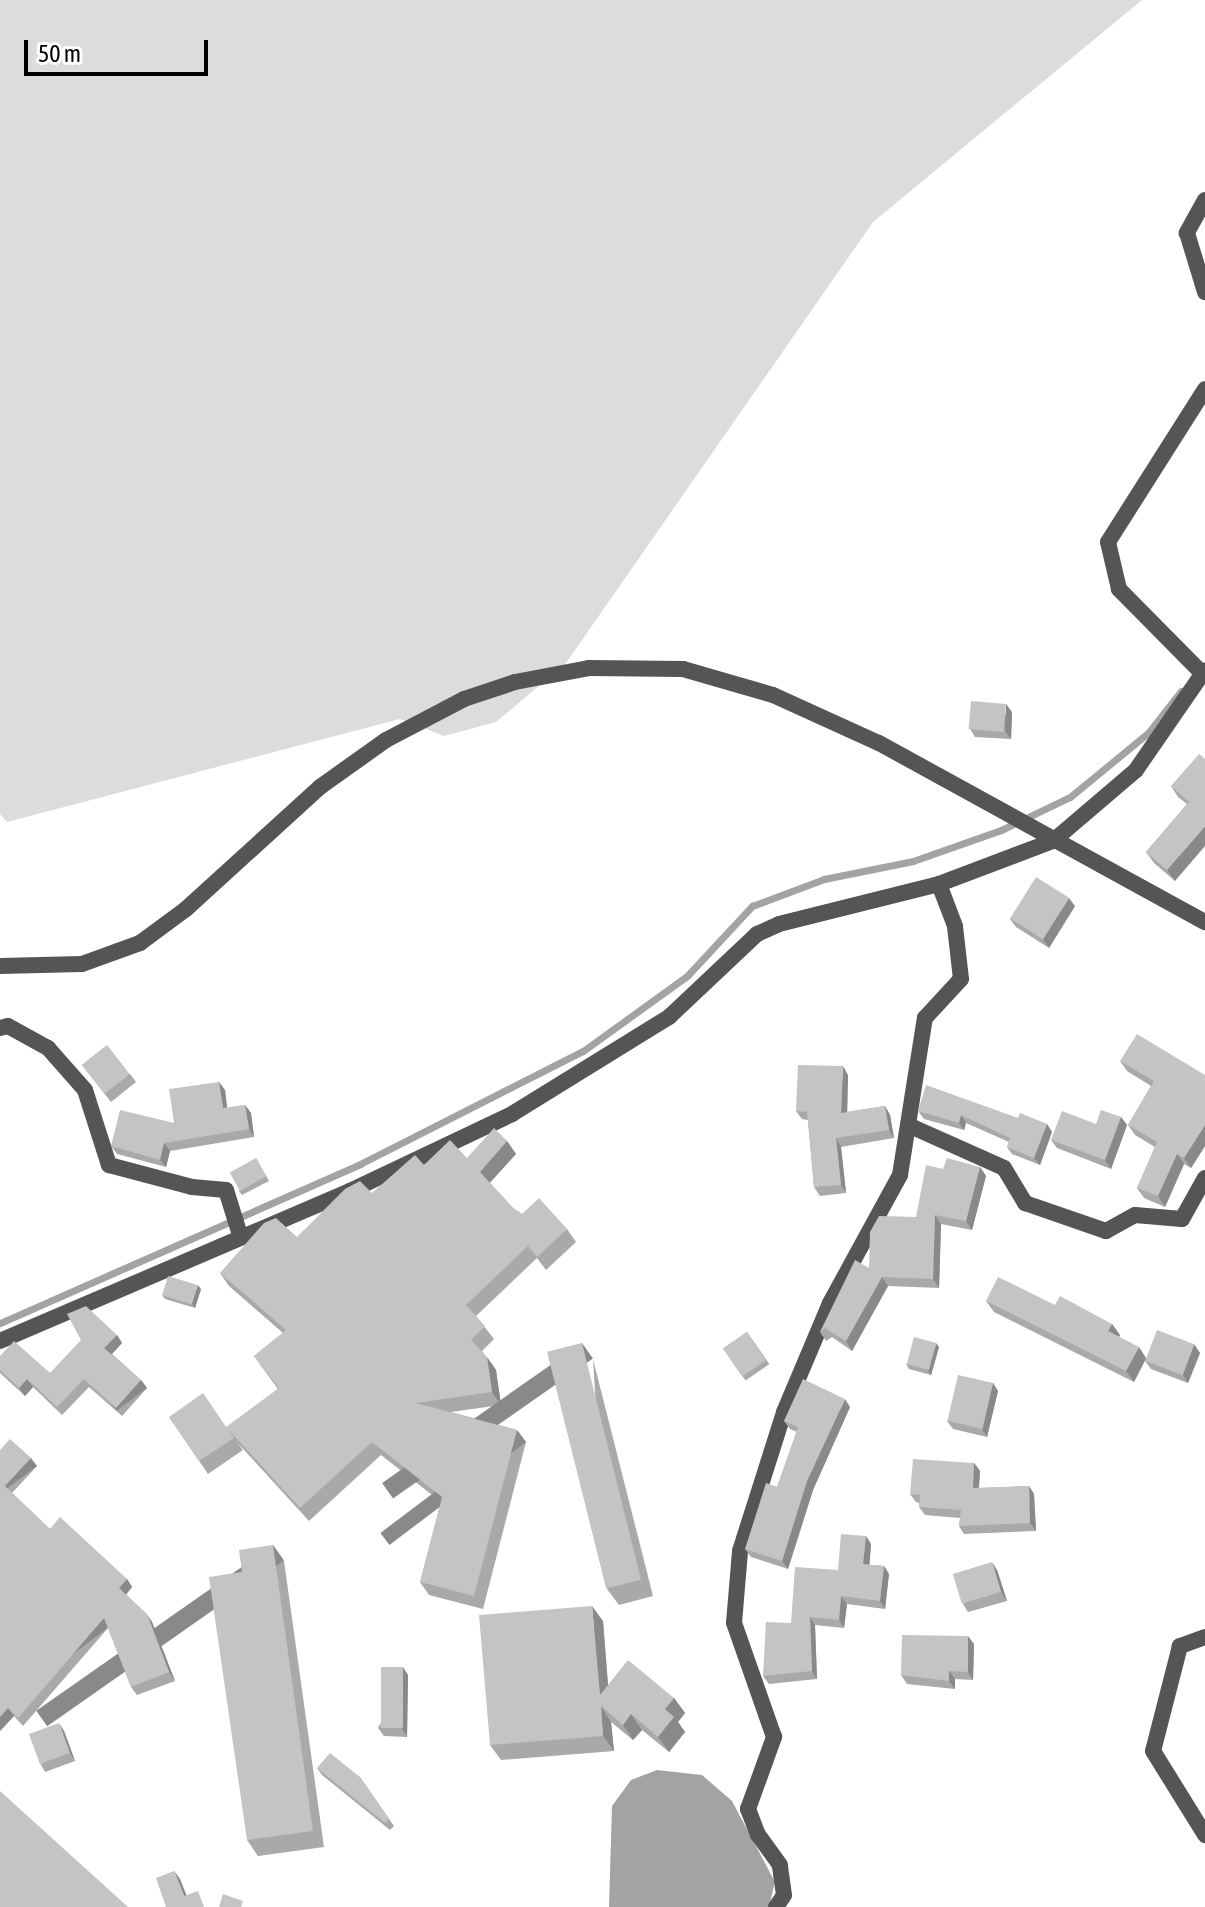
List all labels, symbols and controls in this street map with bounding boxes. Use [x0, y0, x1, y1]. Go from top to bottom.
scale bar [28, 24, 212, 74]
text: 50 m [38, 40, 81, 67]

